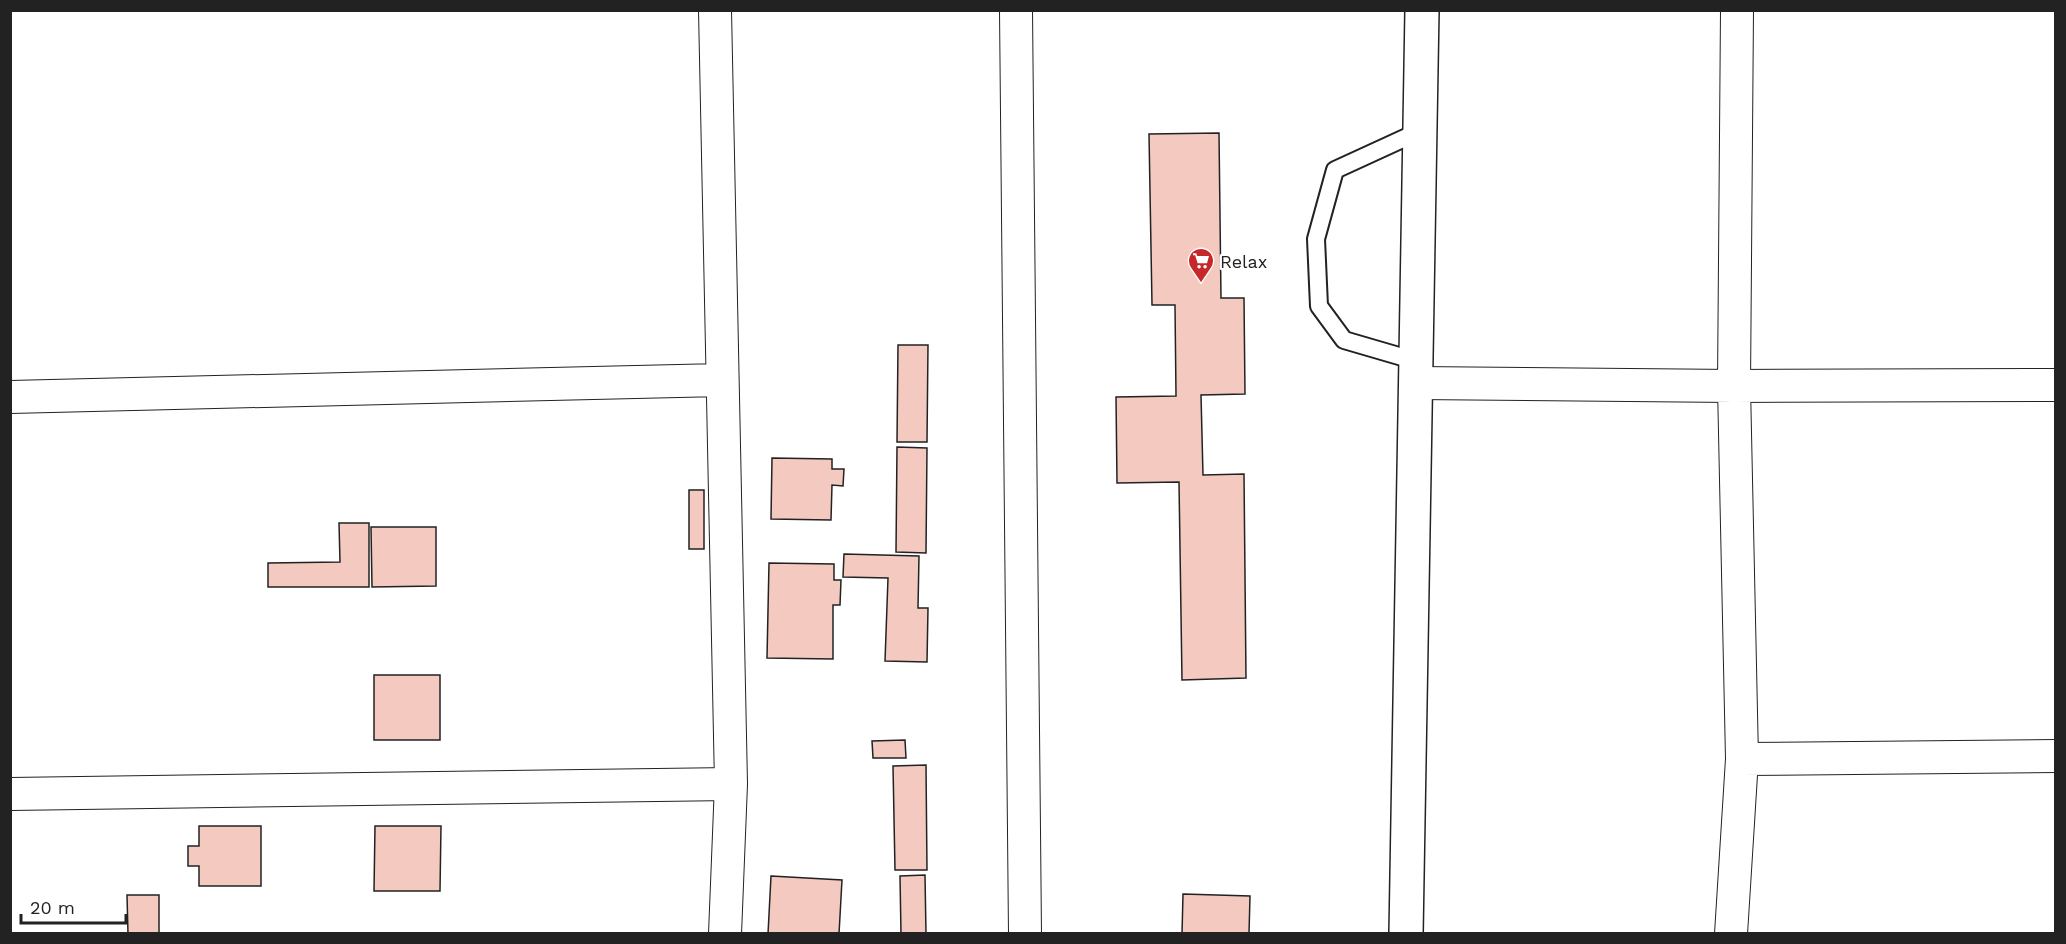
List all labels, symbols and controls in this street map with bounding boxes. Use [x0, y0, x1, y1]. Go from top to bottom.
supermarket icon: Relax [1186, 246, 1216, 284]
place label: Relax [1220, 251, 1267, 272]
scale bar [21, 887, 126, 925]
text: 20 m [30, 897, 75, 918]

